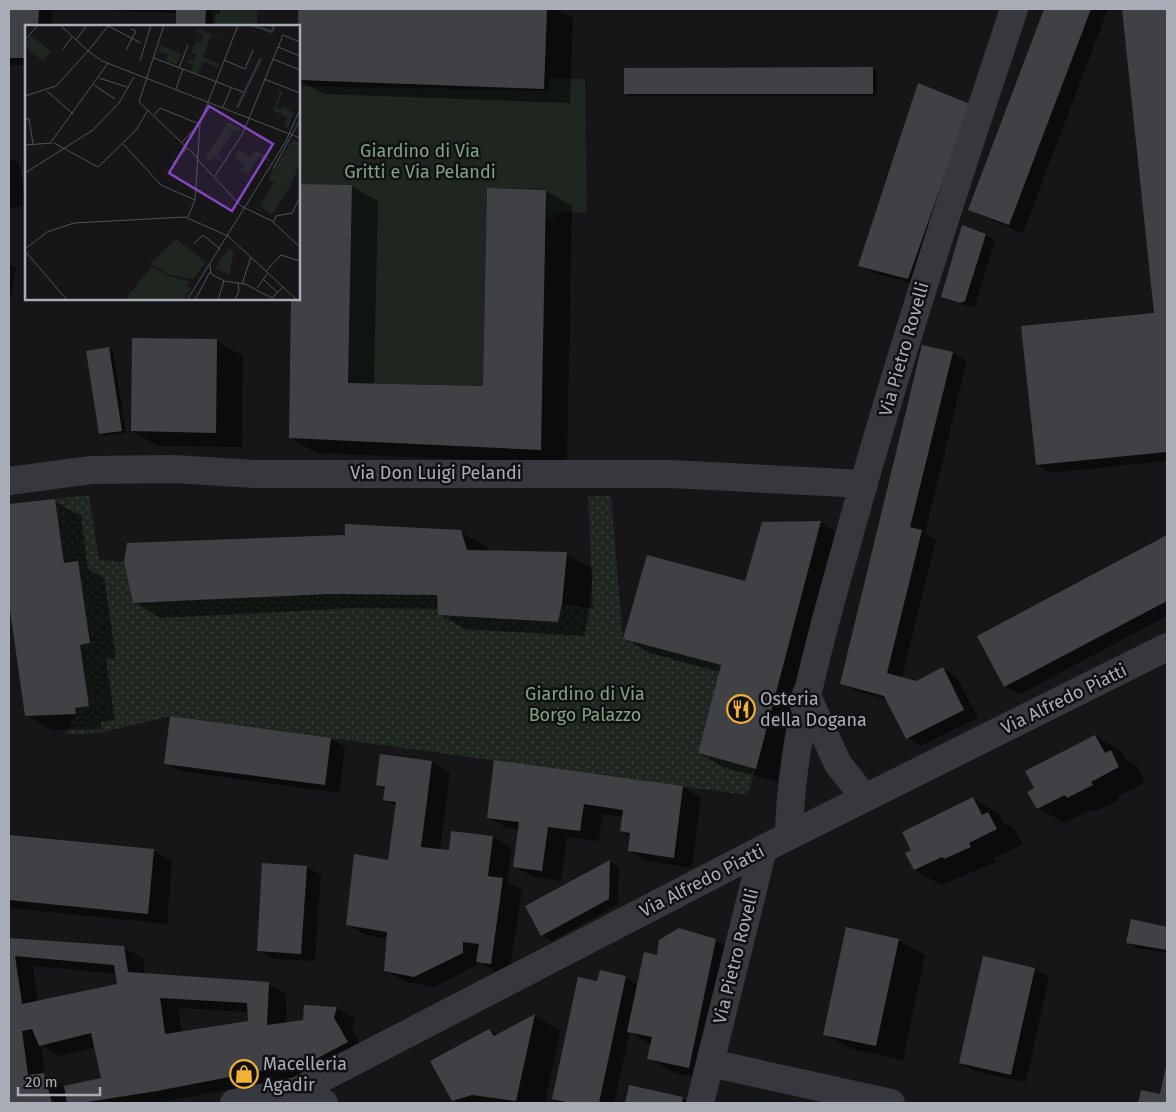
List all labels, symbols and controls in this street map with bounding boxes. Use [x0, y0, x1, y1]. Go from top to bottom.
inset map [25, 25, 300, 300]
park label: Giardino di Via Gritti e Via Pelandi [344, 140, 496, 183]
street label: Via Pietro Rovelli [874, 279, 934, 419]
street label: Via Don Luigi Pelandi [350, 462, 522, 484]
street label: Via Alfredo Piatti [998, 659, 1130, 739]
park label: Giardino di Via Borgo Palazzo [525, 683, 645, 726]
place label: Osteria della Dogana [760, 688, 867, 731]
restaurant icon: Osteria della Dogana [726, 694, 756, 724]
street label: Via Alfredo Piatti [636, 840, 768, 922]
street label: Via Pietro Rovelli [709, 886, 763, 1026]
place label: Macelleria Agadir [263, 1053, 347, 1096]
shop icon: Macelleria Agadir [229, 1059, 259, 1089]
scale bar [18, 1064, 100, 1096]
text: 20 m [25, 1073, 58, 1091]

